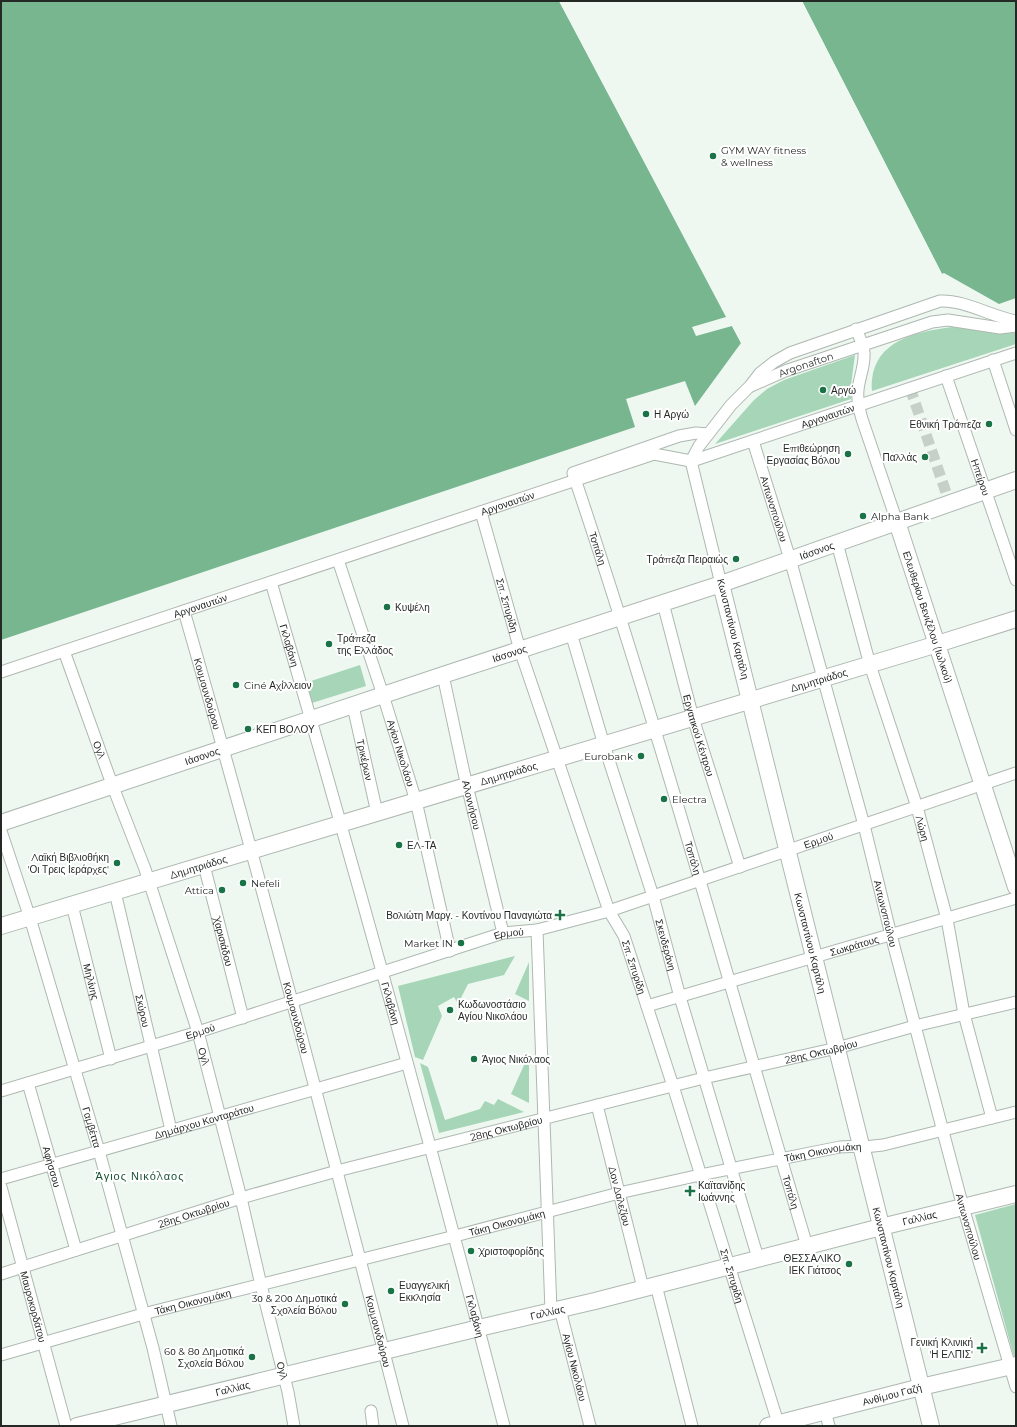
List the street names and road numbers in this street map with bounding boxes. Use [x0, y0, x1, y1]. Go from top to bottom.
street label: Argonafton [776, 349, 835, 380]
street label: Αργοναυτών [799, 401, 856, 431]
street label: Ηπείρου [968, 457, 993, 497]
street label: Αντωνοπούλου [758, 474, 791, 543]
street label: Αργοναυτών [479, 488, 536, 518]
street label: Τοπάλη [586, 530, 609, 567]
street label: Ιάσονος [798, 538, 836, 562]
street label: Ελευθερίου Βενιζέλου (Ιωλκού) [900, 549, 956, 685]
street label: Σπ. Σπυρίδη [493, 577, 521, 634]
street label: Κωνσταντίνου Καρτάλη [714, 577, 752, 681]
street label: Αργοναυτών [172, 590, 229, 621]
street label: Γκλαβάνη [277, 622, 302, 668]
street label: Ιάσονος [490, 641, 529, 665]
street label: Κουμουνδούρου [191, 656, 224, 731]
street label: Δημητριάδος [789, 665, 849, 694]
street label: Εργατικού Κέντρου [681, 693, 717, 778]
street label: Αγίου Νικολάου [384, 718, 418, 788]
street label: Τρικέρων [354, 738, 376, 782]
street label: Ογλ [90, 739, 109, 761]
street label: Ιάσονος [183, 744, 221, 768]
street label: Δημητριάδος [479, 758, 539, 788]
street label: Αλοννήσου [459, 779, 484, 831]
street label: Λώρη [913, 814, 932, 843]
street label: Ερμού [802, 829, 835, 851]
street label: Τοπάλη [682, 840, 704, 876]
street label: Δημητριάδος [168, 852, 228, 881]
street label: Αντωνοπούλου [871, 879, 900, 948]
street label: Κωνσταντίνου Καρτάλη [792, 891, 829, 995]
street label: Χαρισιάδου [211, 914, 236, 967]
street label: Σκενδεράνη [653, 918, 679, 972]
street label: Ερμού [492, 925, 524, 942]
street label: Σωκράτους [828, 932, 880, 959]
street label: Σπ. Σπυρίδη [619, 938, 649, 996]
street label: Μηλίνης [81, 962, 102, 1001]
street label: Κουμουνδούρου [281, 980, 312, 1055]
street label: Γκλαβάνη [379, 980, 403, 1026]
street label: Σκύρου [133, 993, 153, 1028]
street label: Ερμού [184, 1020, 217, 1042]
street label: 28ης Οκτωβρίου [783, 1036, 859, 1066]
street label: Ογλ [196, 1046, 213, 1067]
street label: Δημάρχου Κονταράτου [153, 1101, 255, 1141]
street label: Γαμβέττα [80, 1105, 104, 1149]
street label: 28ης Οκτωβρίου [469, 1113, 544, 1144]
street label: Τάκη Οικονομάκη [783, 1139, 862, 1165]
street label: Αφήσσου [40, 1145, 64, 1189]
street label: Δον Δαλεζίου [606, 1165, 634, 1227]
street label: Τοπάλη [780, 1174, 802, 1210]
street label: Αντωνοπούλου [953, 1192, 985, 1261]
street label: 28ης Οκτωβρίου [156, 1196, 231, 1230]
street label: Τάκη Οικονομάκη [467, 1206, 546, 1239]
street label: Κωνσταντίνου Καρτάλη [870, 1206, 908, 1309]
street label: Γαλλίας [901, 1207, 938, 1228]
street label: Σπ. Σπυρίδη [718, 1247, 747, 1305]
street label: Μαυροκορδάτου [18, 1270, 49, 1344]
street label: Τάκη Οικονομάκη [153, 1286, 232, 1317]
street label: Γκλαβάνη [463, 1293, 487, 1339]
street label: Κουμουνδούρου [363, 1294, 394, 1369]
street label: Γαλλίας [529, 1302, 566, 1322]
street label: Αγίου Νικολάου [560, 1332, 590, 1402]
street label: Ογλ [274, 1360, 291, 1382]
street label: Γαλλίας [214, 1378, 251, 1399]
street label: Ανθίμου Γαζή [861, 1381, 923, 1408]

